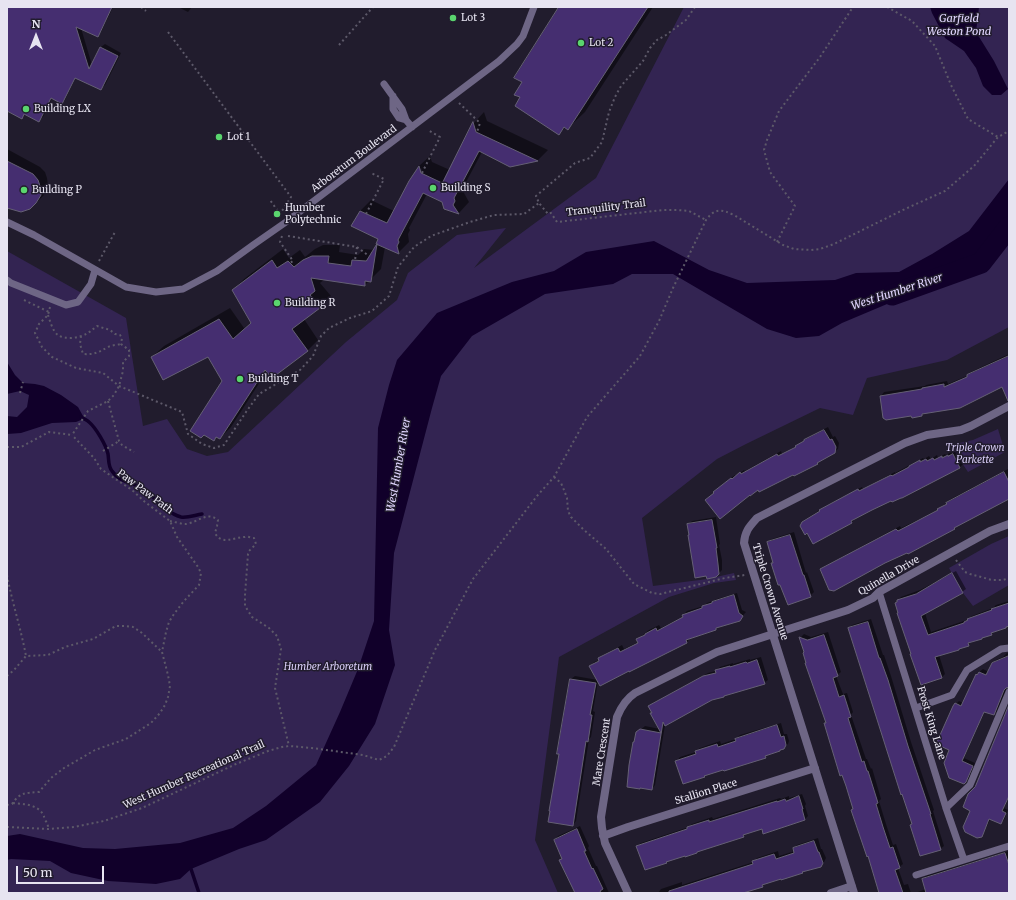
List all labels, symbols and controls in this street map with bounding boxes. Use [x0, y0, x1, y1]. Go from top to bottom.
place label: Lot 3 [461, 12, 485, 24]
water label: Garfield Weston Pond [927, 12, 991, 38]
marker: Lot 3 [448, 13, 458, 23]
north arrow [16, 16, 56, 56]
text: N [32, 17, 40, 31]
place label: Lot 2 [589, 37, 613, 49]
marker: Lot 2 [576, 38, 586, 48]
place label: Building LX [34, 103, 91, 115]
marker: Building LX [21, 104, 31, 114]
street label: Arboretum Boulevard [309, 123, 399, 195]
place label: Lot 1 [227, 131, 250, 143]
marker: Lot 1 [214, 132, 224, 142]
place label: Building S [441, 182, 490, 194]
marker: Building S [428, 183, 438, 193]
place label: Building P [32, 184, 82, 196]
marker: Building P [19, 185, 29, 195]
street label: Tranquility Trail [566, 197, 646, 219]
place label: Humber Polytechnic [285, 202, 341, 226]
marker: Humber Polytechnic [272, 209, 282, 219]
water label: West Humber River [850, 271, 944, 313]
place label: Building R [285, 297, 335, 309]
marker: Building R [272, 298, 282, 308]
place label: Building T [248, 373, 298, 385]
marker: Building T [235, 374, 245, 384]
water label: West Humber River [384, 417, 414, 513]
park label: Triple Crown Parkette [946, 442, 1004, 466]
street label: Paw Paw Path [115, 467, 175, 517]
street label: Triple Crown Avenue [750, 542, 790, 642]
street label: Quinella Drive [856, 554, 922, 598]
park label: Humber Arboretum [284, 661, 372, 673]
street label: Frost King Lane [914, 685, 948, 761]
street label: Mare Crescent [591, 717, 613, 787]
street label: West Humber Recreational Trail [121, 738, 267, 812]
street label: Stallion Place [673, 777, 739, 807]
scale bar [18, 858, 106, 884]
text: 50 m [23, 865, 52, 880]

